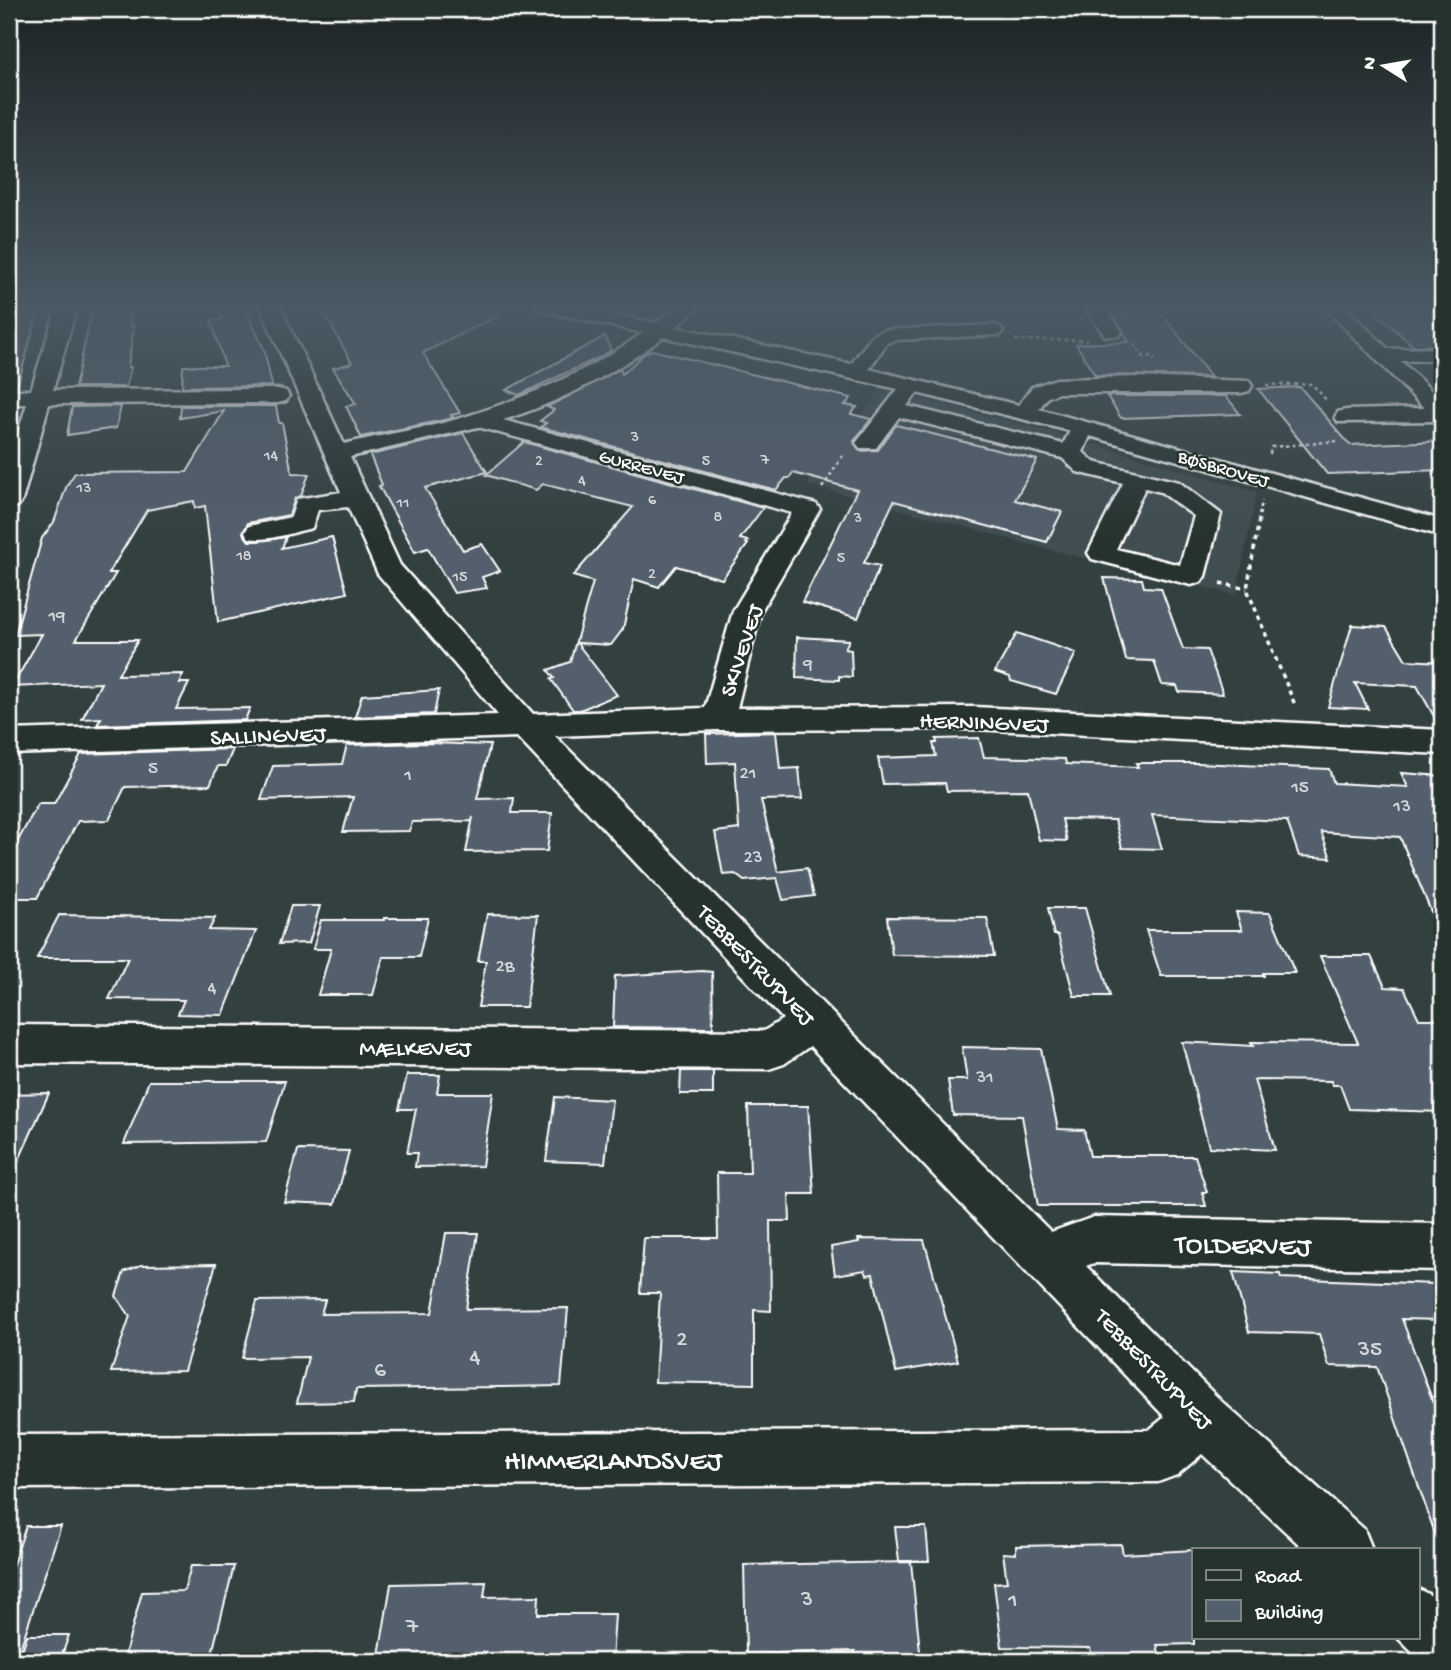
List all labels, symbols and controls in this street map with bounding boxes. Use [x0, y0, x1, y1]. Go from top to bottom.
north arrow [1350, 32, 1420, 102]
text: N [1358, 55, 1383, 72]
house number: 3 [630, 429, 639, 448]
street label: GURREVEJ [596, 446, 687, 491]
street label: BØSBROVEJ [1174, 446, 1272, 495]
house number: 14 [263, 448, 278, 467]
house number: 7 [760, 452, 770, 471]
house number: 2 [535, 453, 543, 472]
house number: 5 [702, 453, 710, 472]
house number: 4 [578, 473, 586, 492]
house number: 13 [76, 480, 91, 499]
house number: 6 [648, 492, 657, 511]
house number: 11 [396, 495, 409, 514]
house number: 8 [714, 509, 723, 528]
house number: 3 [853, 510, 862, 529]
house number: 18 [235, 548, 252, 567]
house number: 5 [837, 550, 845, 569]
house number: 2 [648, 566, 656, 585]
house number: 15 [452, 569, 467, 588]
street label: SKIVEVEJ [716, 600, 771, 701]
house number: 19 [47, 606, 66, 629]
house number: 9 [802, 654, 813, 677]
street label: HERNINGVEJ [919, 709, 1051, 740]
street label: SALLINGVEJ [210, 722, 328, 753]
house number: 5 [148, 758, 158, 781]
house number: 21 [740, 763, 757, 786]
house number: 1 [403, 765, 412, 788]
house number: 15 [1290, 777, 1309, 800]
house number: 13 [1392, 796, 1411, 819]
house number: 23 [743, 847, 763, 870]
street label: TEBBESTRUPVEJ [689, 899, 820, 1034]
house number: 2B [495, 956, 516, 979]
house number: 4 [208, 978, 217, 1001]
street label: MÆLKEVEJ [359, 1037, 473, 1064]
house number: 31 [975, 1067, 994, 1090]
street label: TOLDERVEJ [1173, 1230, 1312, 1265]
street label: TEBBESTRUPVEJ [1087, 1303, 1218, 1438]
house number: 2 [676, 1327, 688, 1354]
house number: 35 [1357, 1337, 1382, 1364]
house number: 4 [470, 1345, 481, 1372]
house number: 6 [374, 1358, 386, 1385]
street label: HIMMERLANDSVEJ [504, 1447, 723, 1480]
legend [1192, 1548, 1420, 1638]
text: Road [1255, 1566, 1303, 1591]
house number: 3 [800, 1587, 813, 1614]
house number: 1 [1007, 1588, 1018, 1615]
text: Building [1254, 1602, 1324, 1627]
house number: 7 [405, 1614, 419, 1641]

